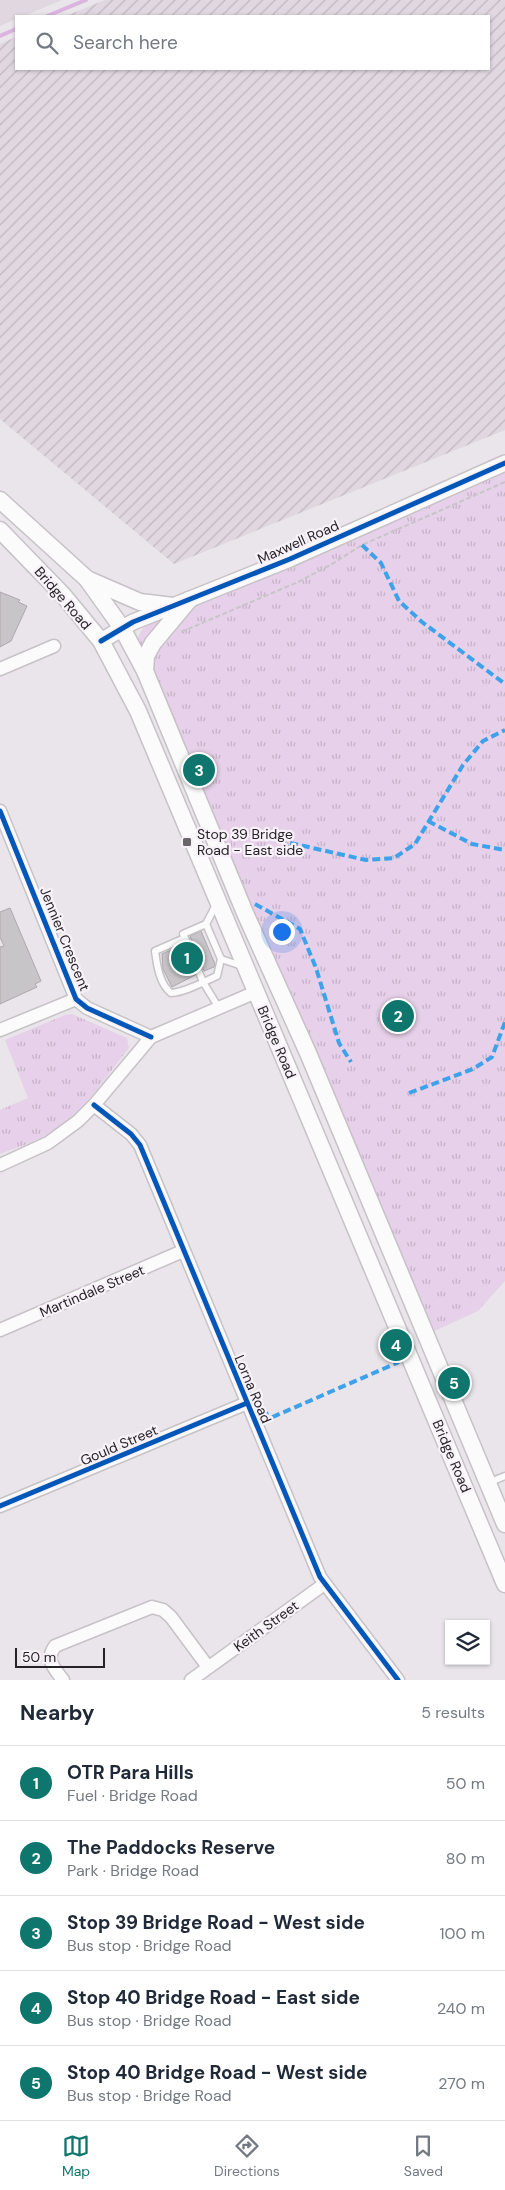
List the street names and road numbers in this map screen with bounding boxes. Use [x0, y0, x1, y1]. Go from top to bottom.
street label: Maxwell Road [254, 516, 342, 568]
street label: Bridge Road [31, 563, 95, 633]
street label: Jennier Crescent [36, 884, 94, 994]
street label: Bridge Road [254, 1003, 300, 1081]
street label: Martindale Street [37, 1261, 147, 1321]
street label: Lorna Road [231, 1352, 275, 1426]
street label: Bridge Road [429, 1417, 475, 1495]
street label: Gould Street [78, 1421, 160, 1469]
street label: Keith Street [230, 1596, 302, 1656]

